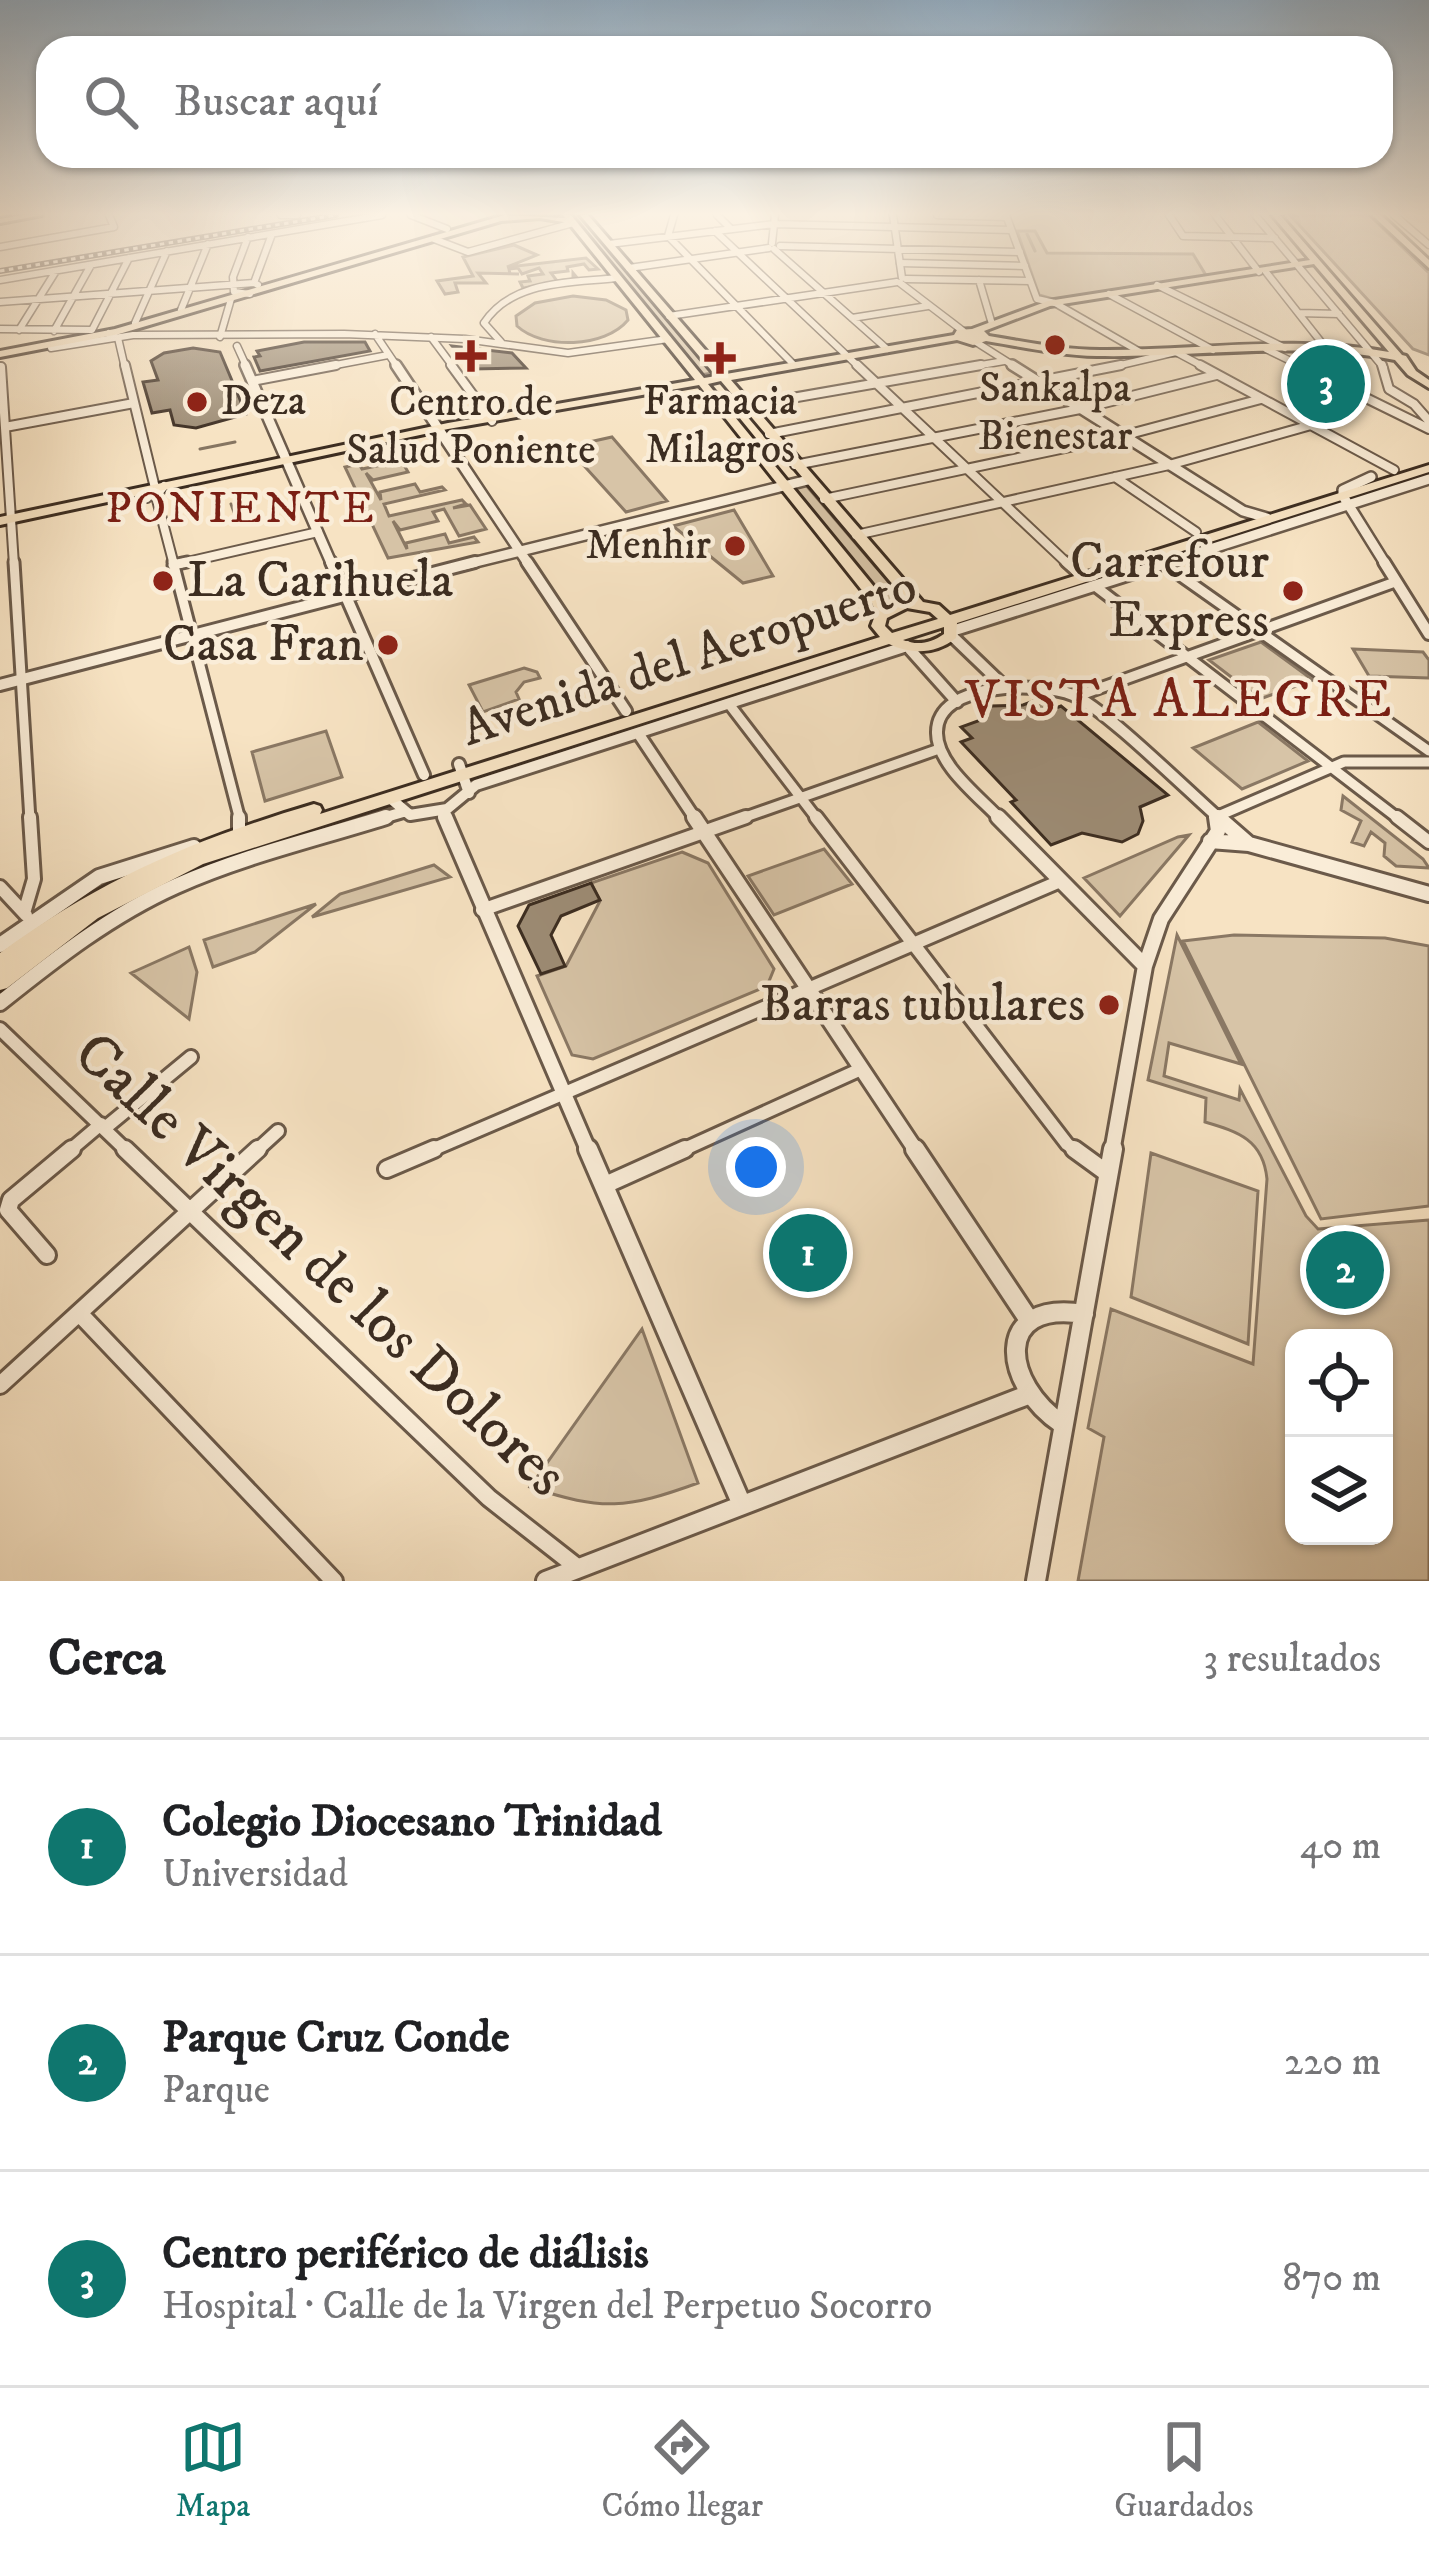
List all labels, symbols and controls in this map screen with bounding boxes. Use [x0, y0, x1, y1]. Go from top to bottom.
search box [36, 36, 1393, 168]
icon: search [78, 69, 144, 135]
text: Buscar aquí [174, 74, 379, 130]
marker: Sankalpa Bienestar [1042, 332, 1068, 358]
pin: 3 [1287, 339, 1365, 429]
marker: Centro de Salud Poniente [455, 340, 487, 372]
marker: Farmacia Milagros [707, 345, 733, 371]
place label: Sankalpa Bienestar [978, 363, 1133, 463]
place label: Deza [221, 376, 306, 428]
place label: Farmacia Milagros [643, 376, 797, 476]
place label: Centro de Salud Poniente [346, 377, 596, 477]
marker: Deza [184, 389, 210, 415]
district label: PONIENTE [105, 481, 377, 537]
place label: Menhir [585, 520, 711, 572]
place label: Carrefour Express [1070, 530, 1269, 653]
marker: Menhir [722, 533, 748, 559]
place label: La Carihuela [187, 549, 454, 613]
street label: Avenida del Aeropuerto [454, 554, 924, 762]
marker: La Carihuela [150, 568, 176, 594]
marker: Carrefour Express [1280, 578, 1306, 604]
place label: Casa Fran [163, 613, 364, 677]
marker: Casa Fran [375, 632, 401, 658]
district label: VISTA ALEGRE [964, 667, 1395, 734]
place label: Barras tubulares [760, 973, 1085, 1037]
marker: Barras tubulares [1096, 992, 1122, 1018]
street label: Calle Virgen de los Dolores [58, 1017, 582, 1513]
your location [726, 1137, 786, 1197]
pin: 1 [769, 1208, 847, 1298]
pin: 2 [1306, 1225, 1384, 1315]
map controls [1285, 1329, 1393, 1545]
button: locate [1285, 1329, 1393, 1437]
button: layers [1285, 1437, 1393, 1545]
text: Cerca [48, 1627, 165, 1691]
text: 3 resultados [1204, 1635, 1381, 1684]
text: Colegio Diocesano Trinidad [162, 1794, 662, 1850]
text: 1 [80, 1822, 94, 1871]
text: 40 m [1300, 1822, 1381, 1871]
text: Universidad [162, 1850, 348, 1899]
text: Parque Cruz Conde [162, 2010, 510, 2066]
text: 2 [77, 2038, 97, 2087]
text: 220 m [1284, 2038, 1381, 2087]
text: Parque [162, 2066, 270, 2115]
text: Centro periférico de diálisis [162, 2226, 649, 2282]
text: 3 [80, 2254, 94, 2303]
text: 870 m [1282, 2254, 1381, 2303]
text: Hospital · Calle de la Virgen del Perpetuo Socorro [162, 2282, 932, 2331]
tab: Mapa [176, 2414, 250, 2527]
tab: Cómo llegar [602, 2414, 763, 2527]
tab: Guardados [1114, 2414, 1253, 2527]

